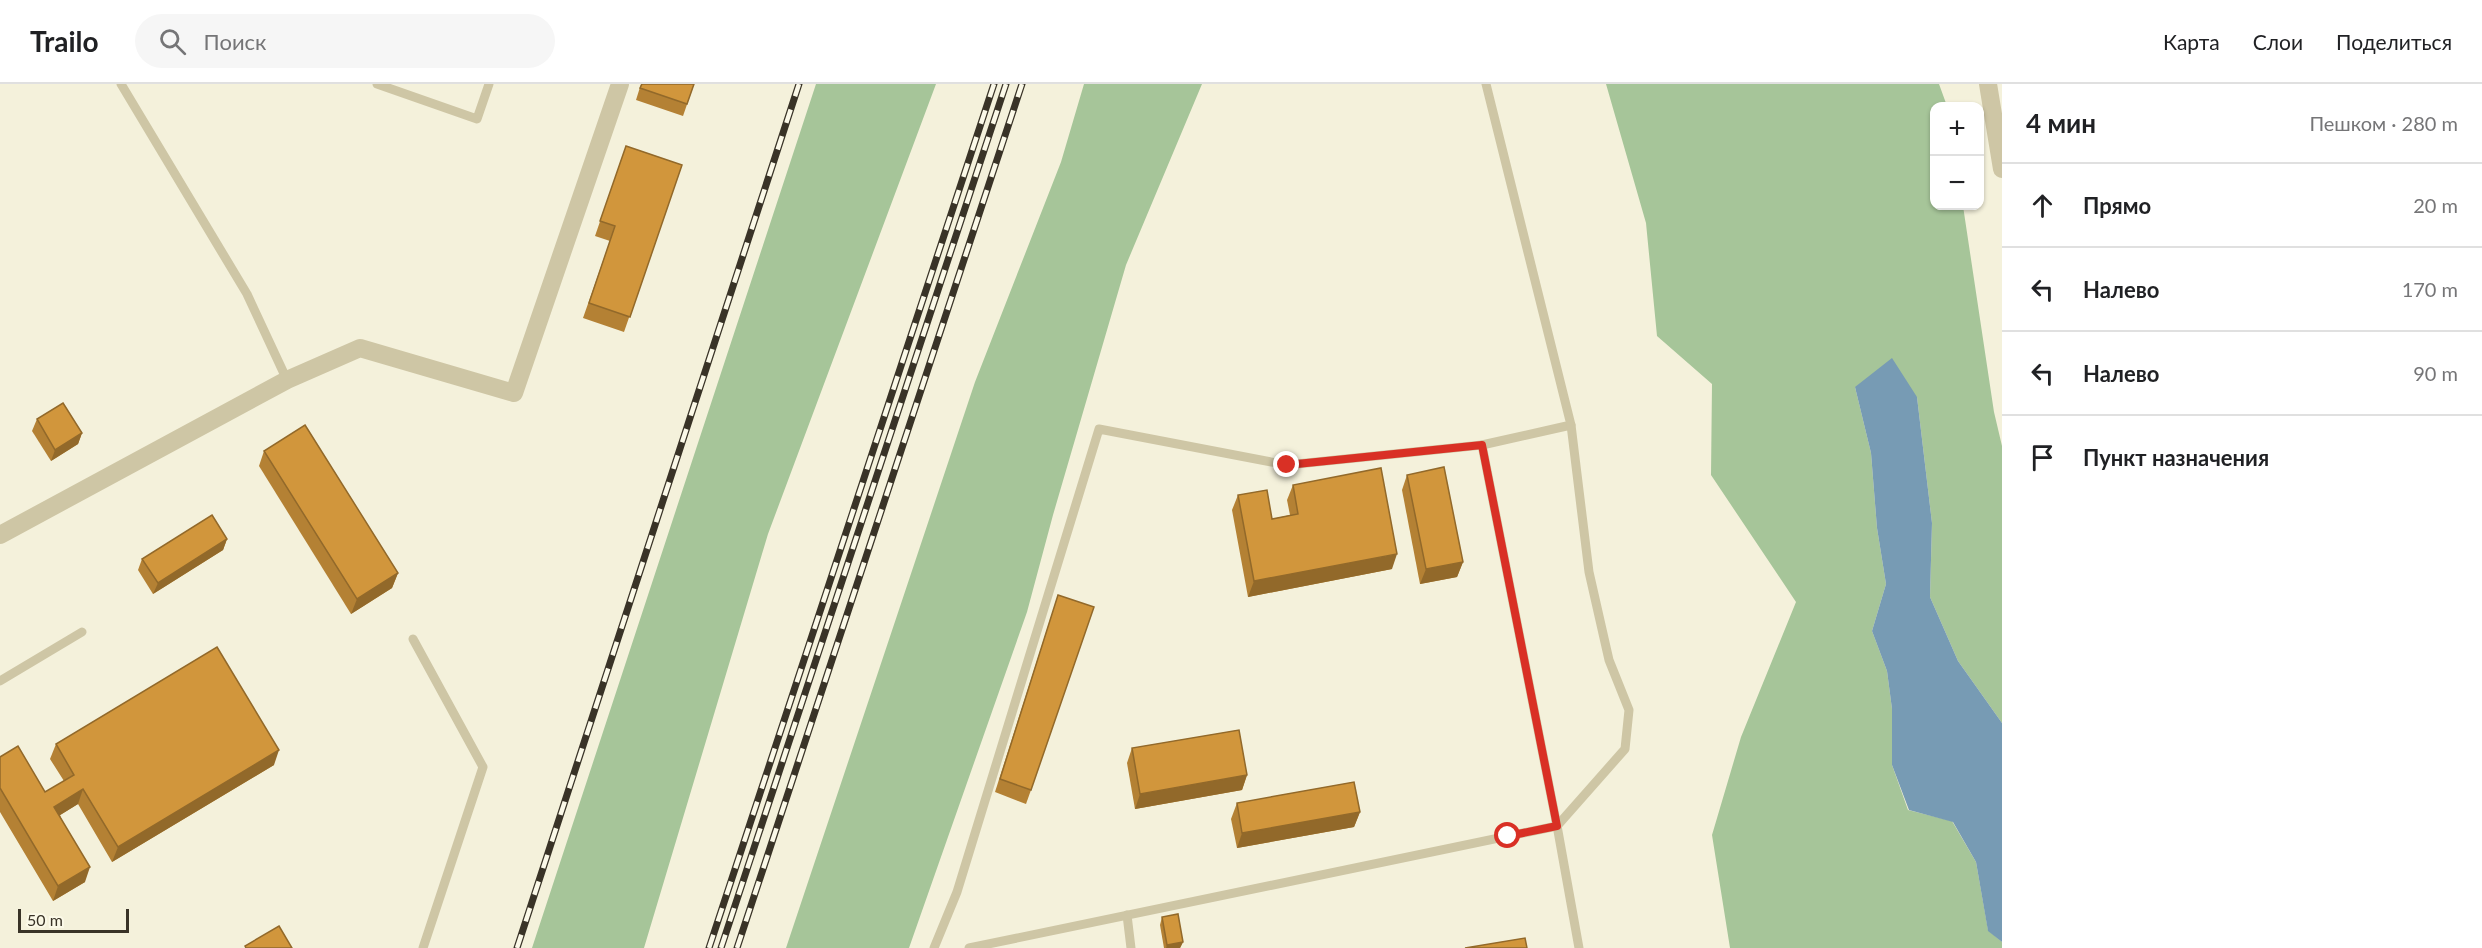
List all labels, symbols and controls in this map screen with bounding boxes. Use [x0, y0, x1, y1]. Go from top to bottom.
search box [135, 14, 555, 68]
text: Trailo [30, 24, 99, 58]
icon: search [156, 25, 189, 58]
text: Поиск [204, 28, 266, 55]
text: Карта [2163, 29, 2220, 54]
text: Слои [2253, 29, 2303, 54]
text: Поделиться [2336, 29, 2452, 54]
map controls [1930, 102, 1984, 210]
button: + [1930, 102, 1984, 156]
text: 4 мин [2026, 107, 2096, 139]
text: Пешком · 280 m [2309, 111, 2458, 135]
button: − [1930, 156, 1984, 210]
icon: ahead [2026, 189, 2059, 222]
text: Прямо [2083, 192, 2151, 219]
text: 20 m [2413, 193, 2458, 217]
icon: left [2026, 273, 2059, 306]
text: Налево [2083, 276, 2159, 303]
text: 170 m [2402, 277, 2458, 301]
icon: left [2026, 357, 2059, 390]
text: Налево [2083, 360, 2159, 387]
text: 90 m [2413, 361, 2458, 385]
icon: arrive [2026, 441, 2059, 474]
text: Пункт назначения [2083, 444, 2269, 471]
route end [1273, 451, 1299, 477]
route start [1494, 822, 1520, 848]
scale bar [18, 906, 129, 934]
text: 50 m [27, 910, 63, 929]

